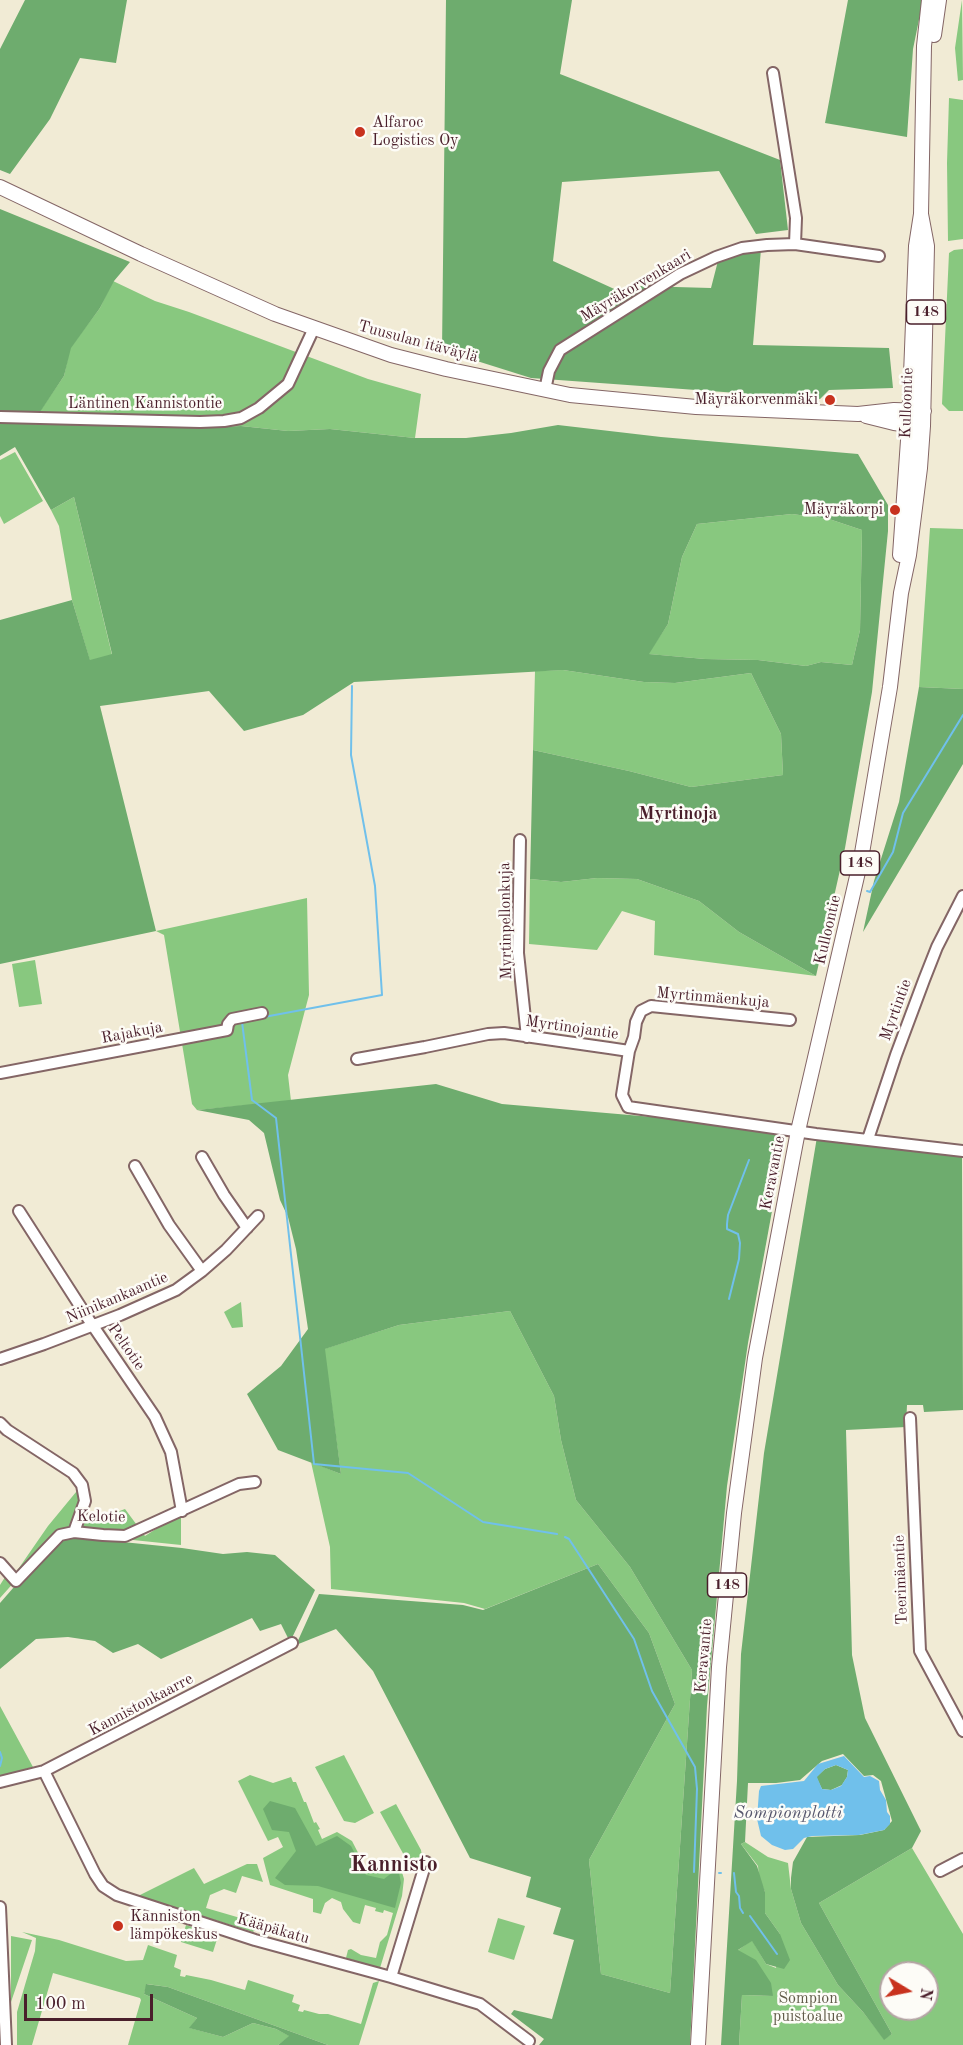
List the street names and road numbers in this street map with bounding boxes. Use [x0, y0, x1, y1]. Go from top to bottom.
street label: Mäyräkorvenkaari [577, 245, 695, 327]
road number: 148 [906, 300, 946, 324]
street label: Tuusulan itäväylä [356, 317, 480, 367]
street label: Kulloontie [896, 367, 918, 439]
street label: Läntinen Kannistontie [68, 394, 222, 414]
road number: 148 [840, 851, 880, 875]
street label: Myrtinpellonkuja [495, 862, 517, 980]
street label: Kulloontie [811, 893, 845, 967]
street label: Myrtintie [876, 977, 916, 1043]
street label: Myrtinmäenkuja [656, 983, 770, 1013]
street label: Myrtinojantie [524, 1012, 620, 1044]
street label: Rajakuja [100, 1018, 164, 1048]
street label: Keravantie [756, 1134, 790, 1212]
street label: Niinikankaantie [63, 1268, 171, 1328]
street label: Peltotie [103, 1320, 149, 1374]
street label: Kelotie [76, 1507, 126, 1527]
street label: Teerimäentie [890, 1535, 912, 1625]
road number: 148 [708, 1573, 746, 1597]
street label: Keravantie [691, 1618, 717, 1694]
street label: Kannistonkaarre [86, 1669, 196, 1741]
street label: Kääpäkatu [235, 1910, 311, 1948]

